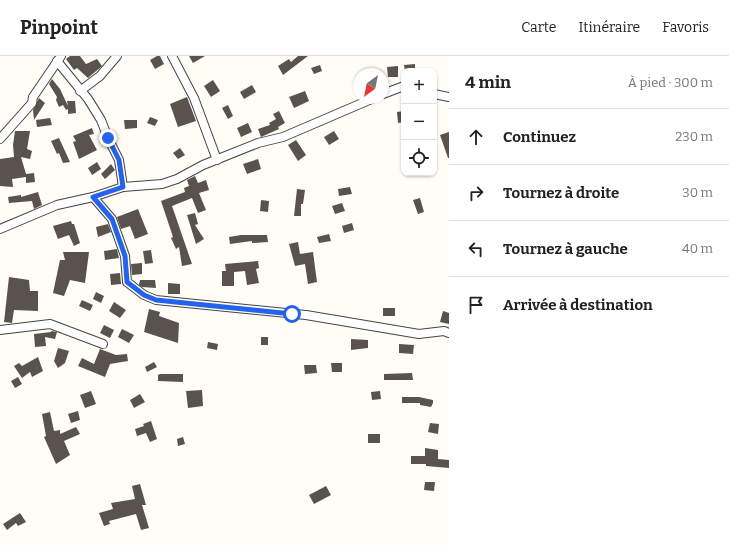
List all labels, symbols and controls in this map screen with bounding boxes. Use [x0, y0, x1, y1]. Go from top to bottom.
text: Pinpoint [20, 16, 98, 39]
text: Carte [521, 19, 556, 36]
text: Itinéraire [578, 19, 640, 36]
text: Favoris [662, 19, 709, 36]
north arrow [353, 68, 389, 104]
map controls [401, 68, 437, 176]
button: + [401, 68, 437, 104]
text: 4 min [465, 72, 511, 93]
text: À pied · 300 m [628, 75, 713, 90]
button: − [401, 104, 437, 140]
icon: ahead [465, 126, 487, 148]
text: Continuez [503, 128, 576, 146]
route end [99, 129, 117, 147]
text: 230 m [675, 129, 713, 144]
button: locate [401, 140, 437, 176]
icon: right [465, 182, 487, 204]
text: Tournez à droite [503, 184, 619, 202]
text: 30 m [682, 185, 713, 200]
icon: left [465, 238, 487, 260]
text: Tournez à gauche [503, 240, 628, 258]
text: 40 m [682, 241, 713, 256]
icon: arrive [465, 294, 487, 316]
text: Arrivée à destination [503, 296, 653, 314]
route start [283, 305, 301, 323]

